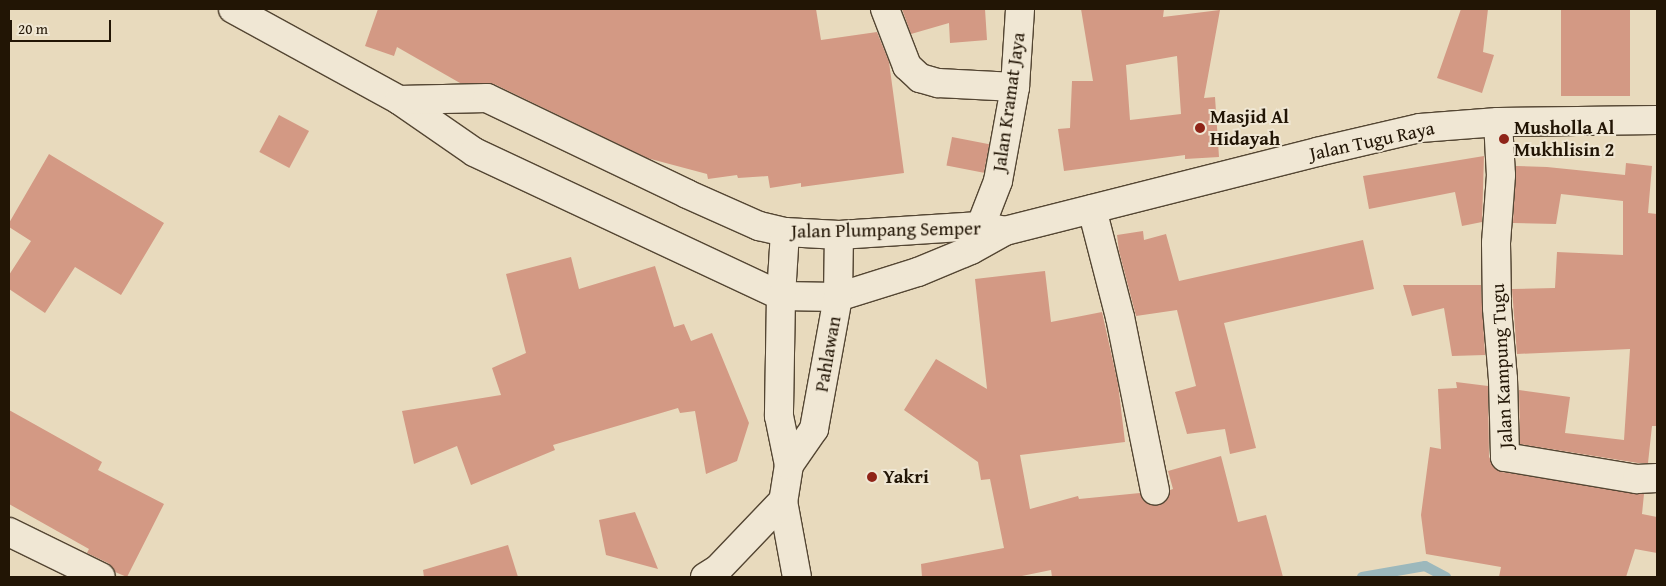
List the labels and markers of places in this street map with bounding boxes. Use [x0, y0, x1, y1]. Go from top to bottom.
place label: Masjid Al Hidayah [1210, 106, 1289, 150]
place label: Musholla Al Mukhlisin 2 [1514, 117, 1614, 161]
marker: Masjid Al Hidayah [1194, 122, 1206, 134]
marker: Musholla Al Mukhlisin 2 [1498, 133, 1510, 145]
place label: Yakri [883, 466, 929, 488]
marker: Yakri [865, 470, 879, 484]

